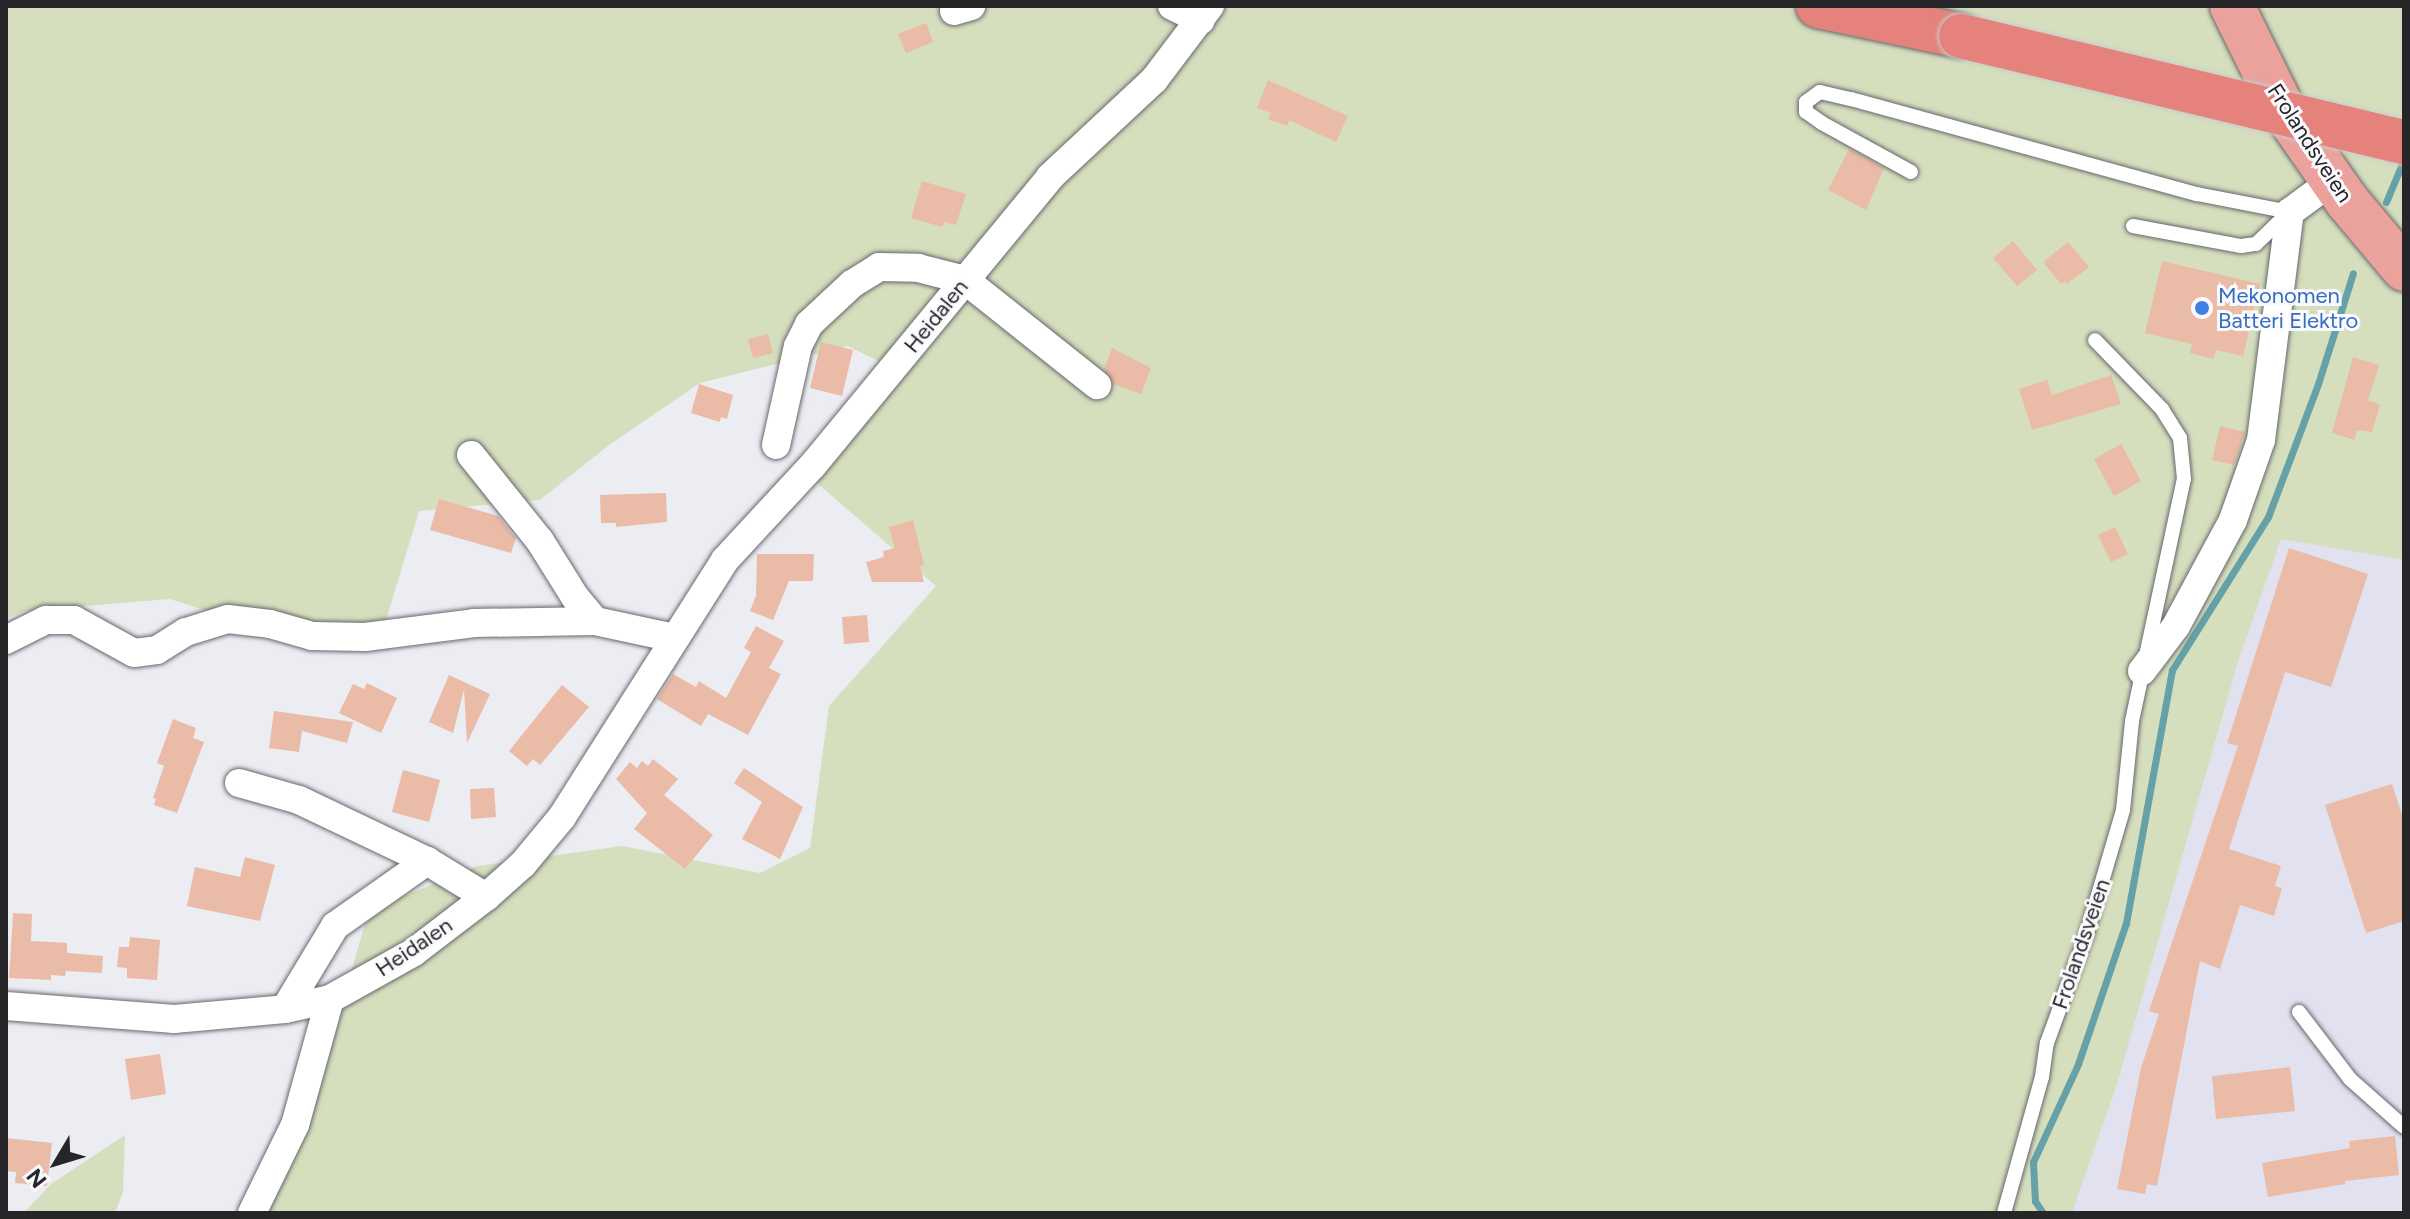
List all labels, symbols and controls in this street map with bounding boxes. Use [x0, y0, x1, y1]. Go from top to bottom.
street label: Frolandsveien [2262, 79, 2358, 207]
street label: Heidalen [898, 274, 974, 358]
place label: Mekonomen Batteri Elektro [2218, 282, 2358, 334]
marker: Mekonomen Batteri Elektro [2193, 299, 2211, 317]
street label: Frolandsveien [2046, 875, 2116, 1013]
street label: Heidalen [371, 912, 457, 982]
north arrow [16, 1123, 96, 1203]
text: N [21, 1163, 53, 1193]

